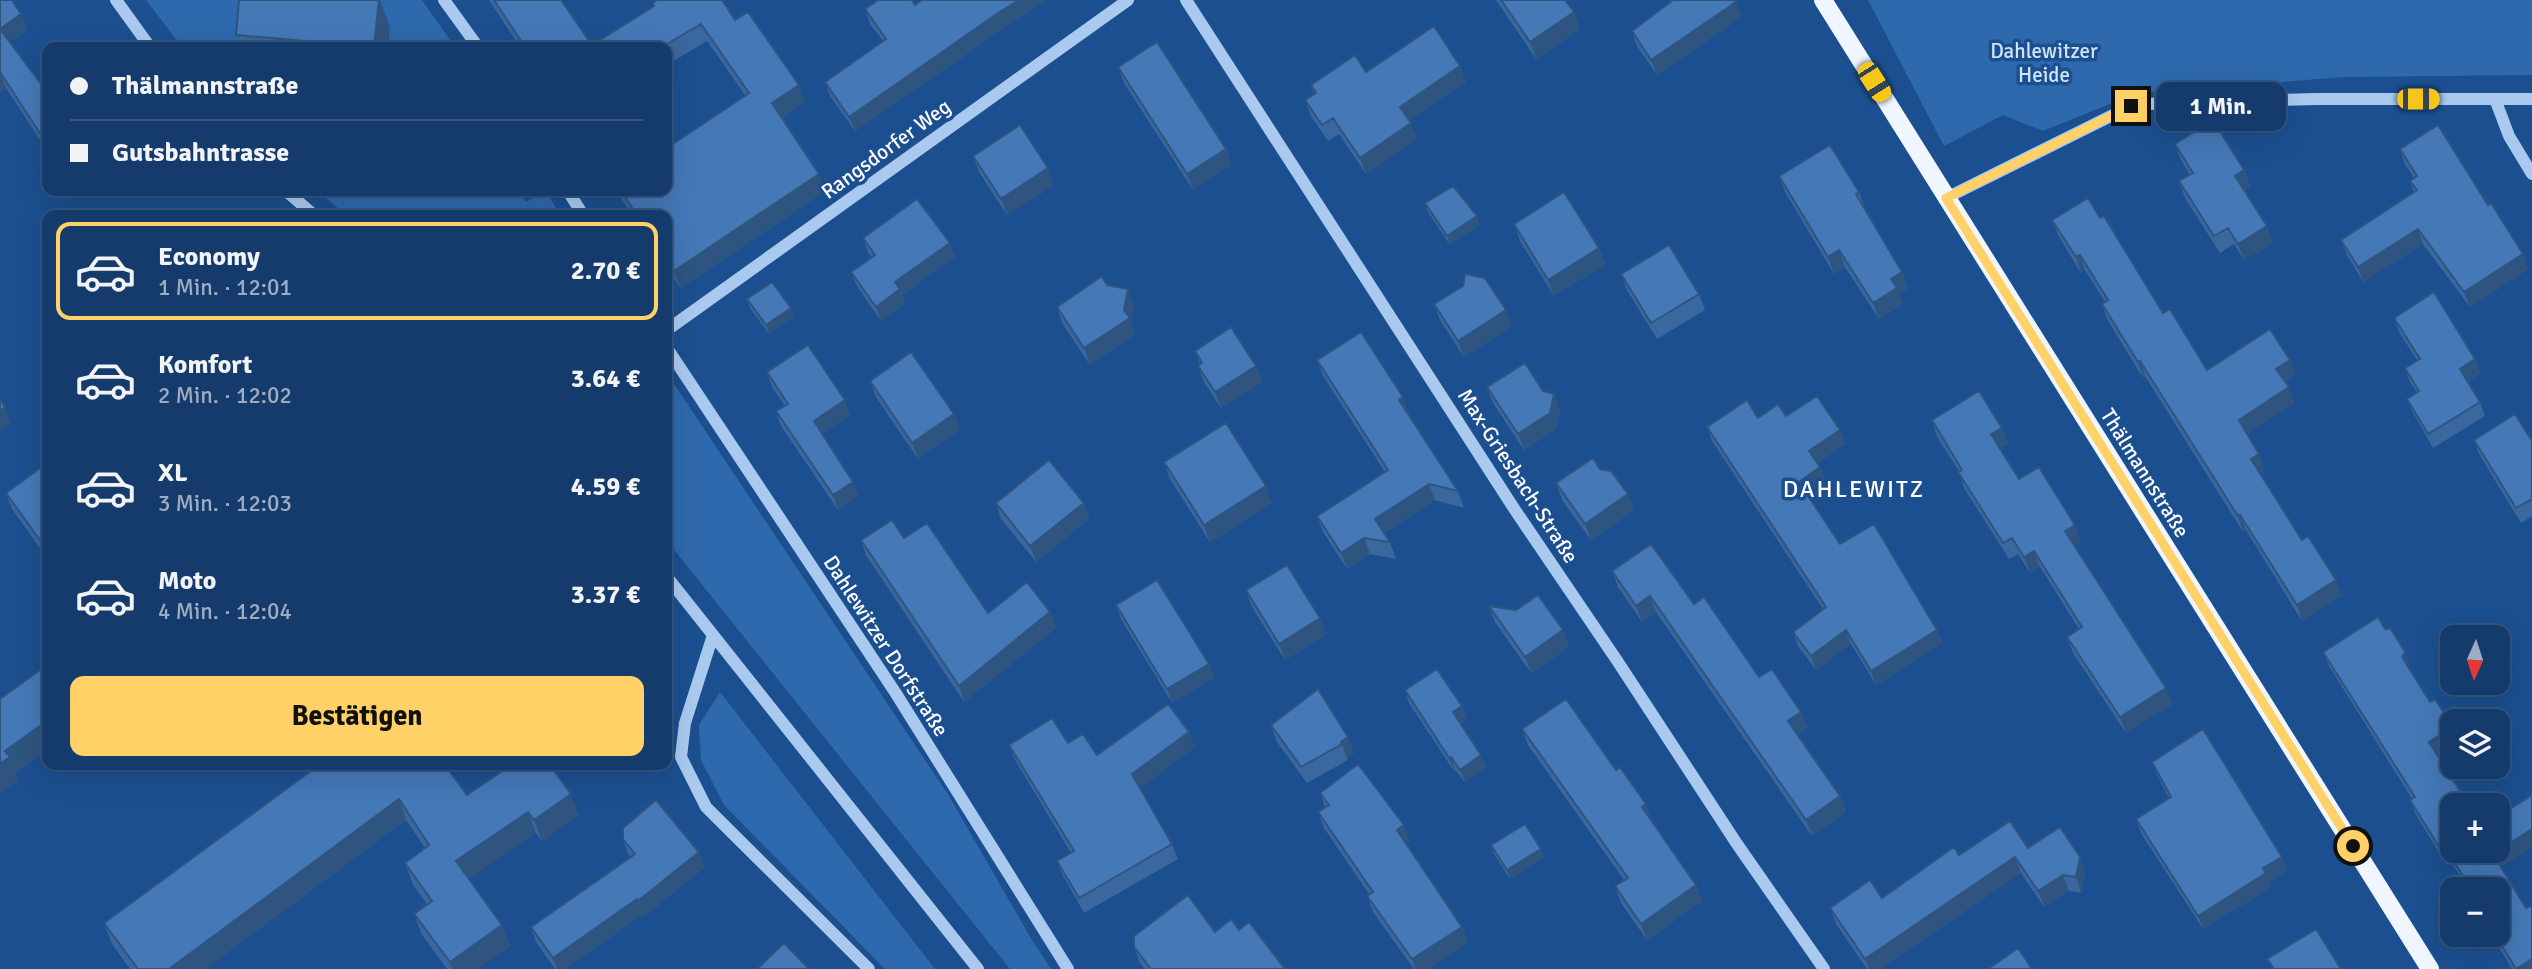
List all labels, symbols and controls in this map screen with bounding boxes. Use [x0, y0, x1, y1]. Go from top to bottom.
park label: Dahlewitzer Heide [1990, 38, 2098, 88]
car [1854, 59, 1895, 105]
text: Thälmannstraße [112, 70, 298, 102]
callout: 1 Min. [2156, 82, 2285, 130]
car [2398, 89, 2440, 110]
route end [2115, 90, 2147, 122]
text: 1 Min. [2190, 92, 2252, 121]
street label: Rangsdorfer Weg [816, 93, 956, 205]
text: Gutsbahntrasse [112, 137, 289, 169]
icon: car [74, 240, 137, 303]
text: Economy [158, 241, 260, 273]
text: 2.70 € [571, 255, 640, 287]
text: 1 Min. · 12:01 [158, 273, 292, 302]
icon: car [74, 348, 137, 411]
text: Komfort [158, 349, 252, 381]
text: 3.64 € [571, 363, 640, 395]
text: 2 Min. · 12:02 [158, 381, 292, 410]
street label: Max-Griesbach-Straße [1452, 384, 1584, 568]
street label: Thälmannstraße [2095, 404, 2195, 542]
icon: car [74, 456, 137, 519]
text: XL [158, 457, 188, 489]
text: 4.59 € [571, 471, 640, 503]
district label: DAHLEWITZ [1783, 474, 1925, 504]
text: 3 Min. · 12:03 [158, 489, 292, 518]
street label: Dahlewitzer Dorfstraße [818, 551, 954, 741]
icon: car [74, 564, 137, 627]
text: Moto [158, 565, 216, 597]
text: 3.37 € [571, 579, 640, 611]
text: 4 Min. · 12:04 [158, 597, 292, 626]
north arrow [2440, 625, 2510, 695]
map controls [2440, 625, 2510, 947]
button: Bestätigen [70, 676, 644, 756]
button: layers [2440, 709, 2510, 779]
button: + [2440, 793, 2510, 863]
route start [2337, 830, 2369, 862]
button: − [2440, 877, 2510, 947]

